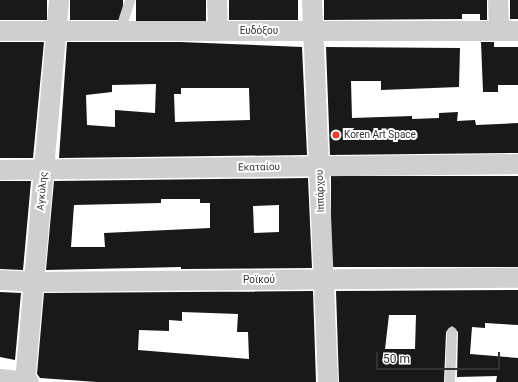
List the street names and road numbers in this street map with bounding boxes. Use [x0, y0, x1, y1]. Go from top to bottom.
street label: Ευδόξου [240, 25, 278, 37]
street label: Εκαταίου [238, 161, 280, 173]
street label: Ιππάρχου [313, 169, 327, 213]
street label: Αγκύλης [34, 171, 50, 211]
street label: Ροϊκού [243, 274, 275, 286]

